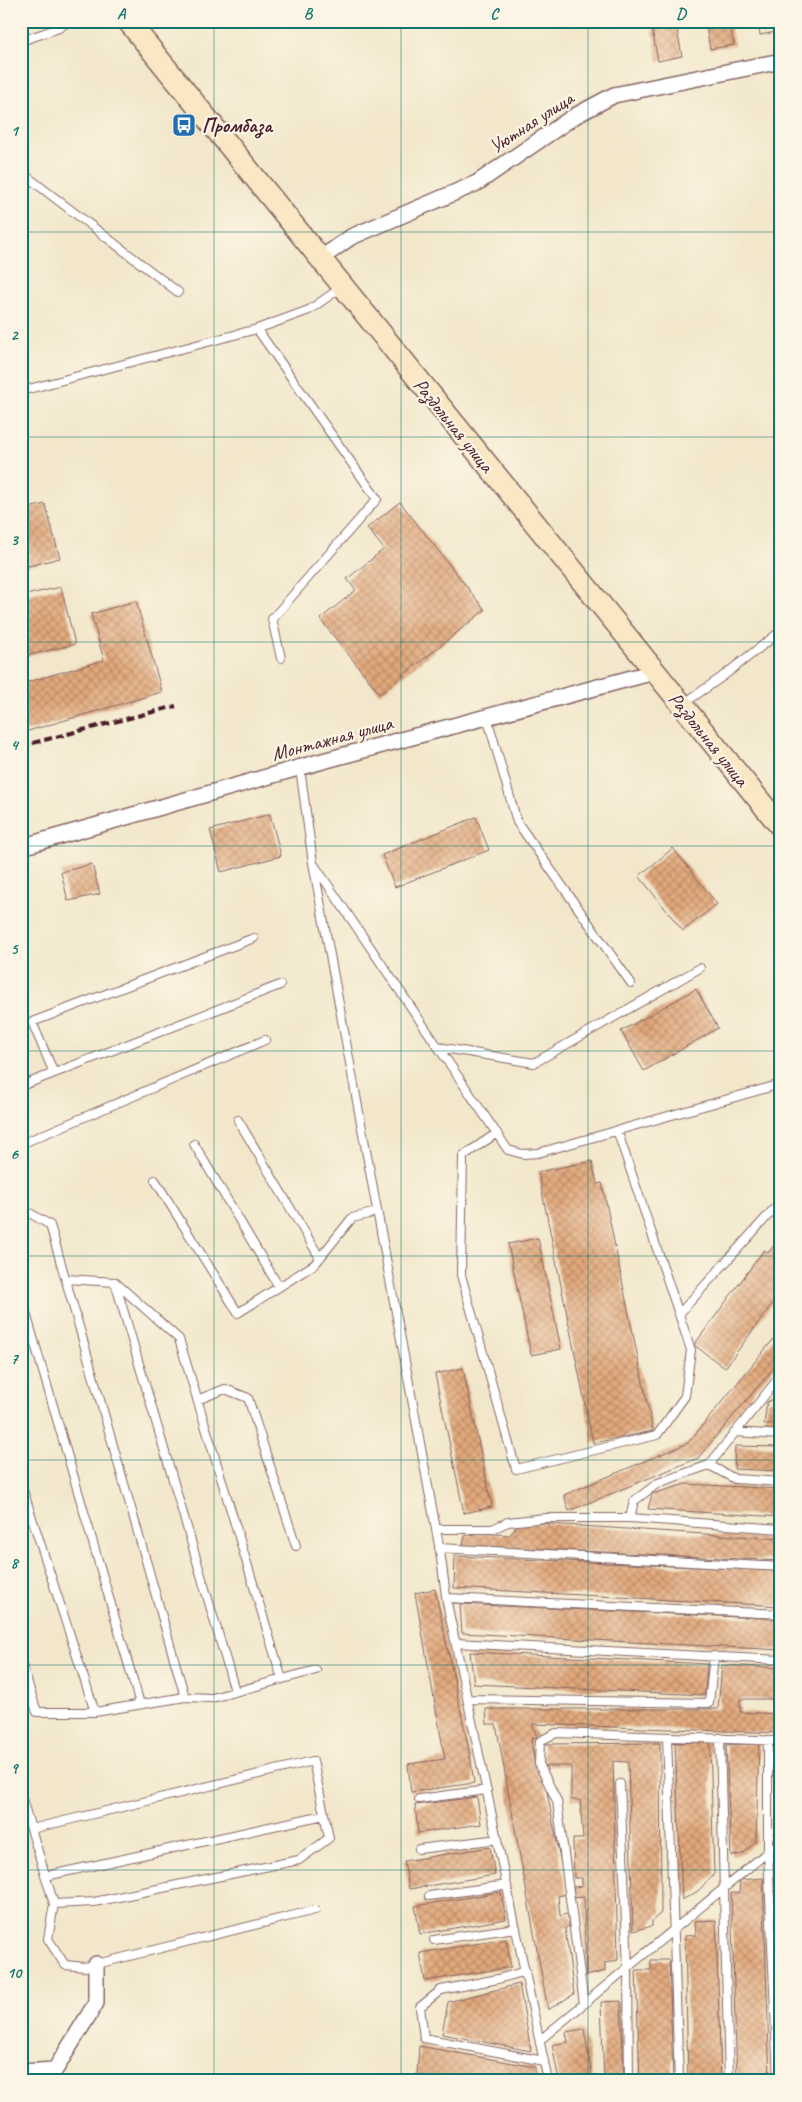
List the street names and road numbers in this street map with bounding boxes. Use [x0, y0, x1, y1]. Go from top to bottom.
street label: Уютная улица [484, 85, 580, 159]
street label: Раздольная улица [407, 373, 500, 479]
street label: Раздольная улица [662, 687, 755, 793]
street label: Монтажная улица [269, 710, 397, 767]

